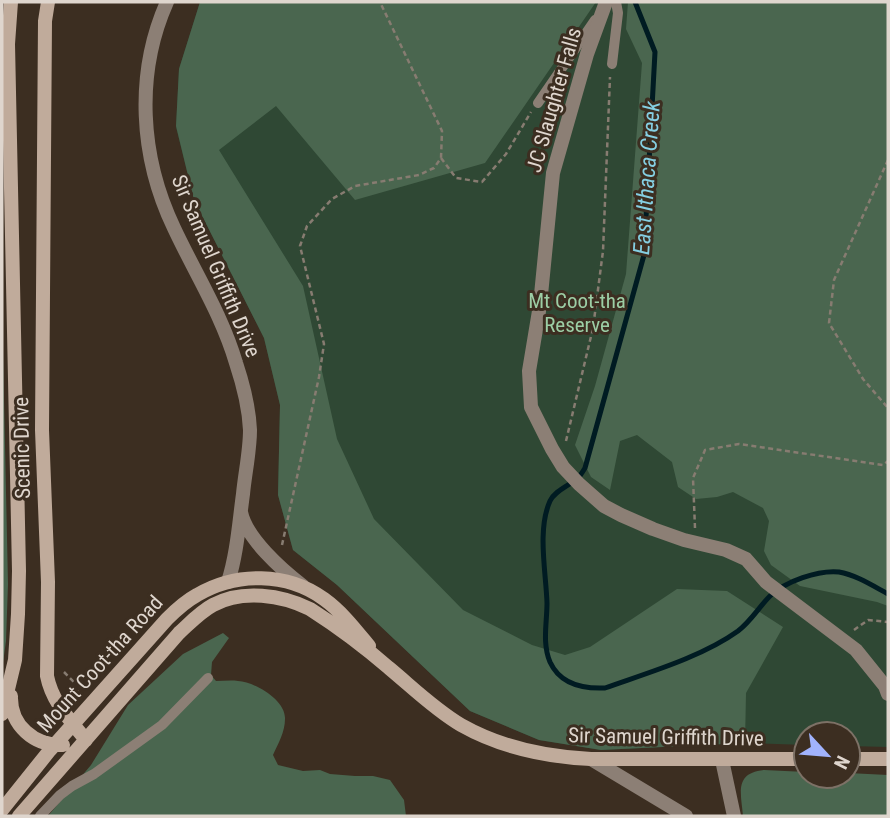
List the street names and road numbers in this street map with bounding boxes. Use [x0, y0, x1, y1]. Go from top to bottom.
street label: JC Slaughter Falls [522, 25, 586, 175]
street label: Sir Samuel Griffith Drive [167, 171, 265, 361]
street label: Scenic Drive [9, 397, 35, 499]
street label: Mount Coot-tha Road [32, 591, 168, 737]
street label: Sir Samuel Griffith Drive [568, 723, 764, 751]

